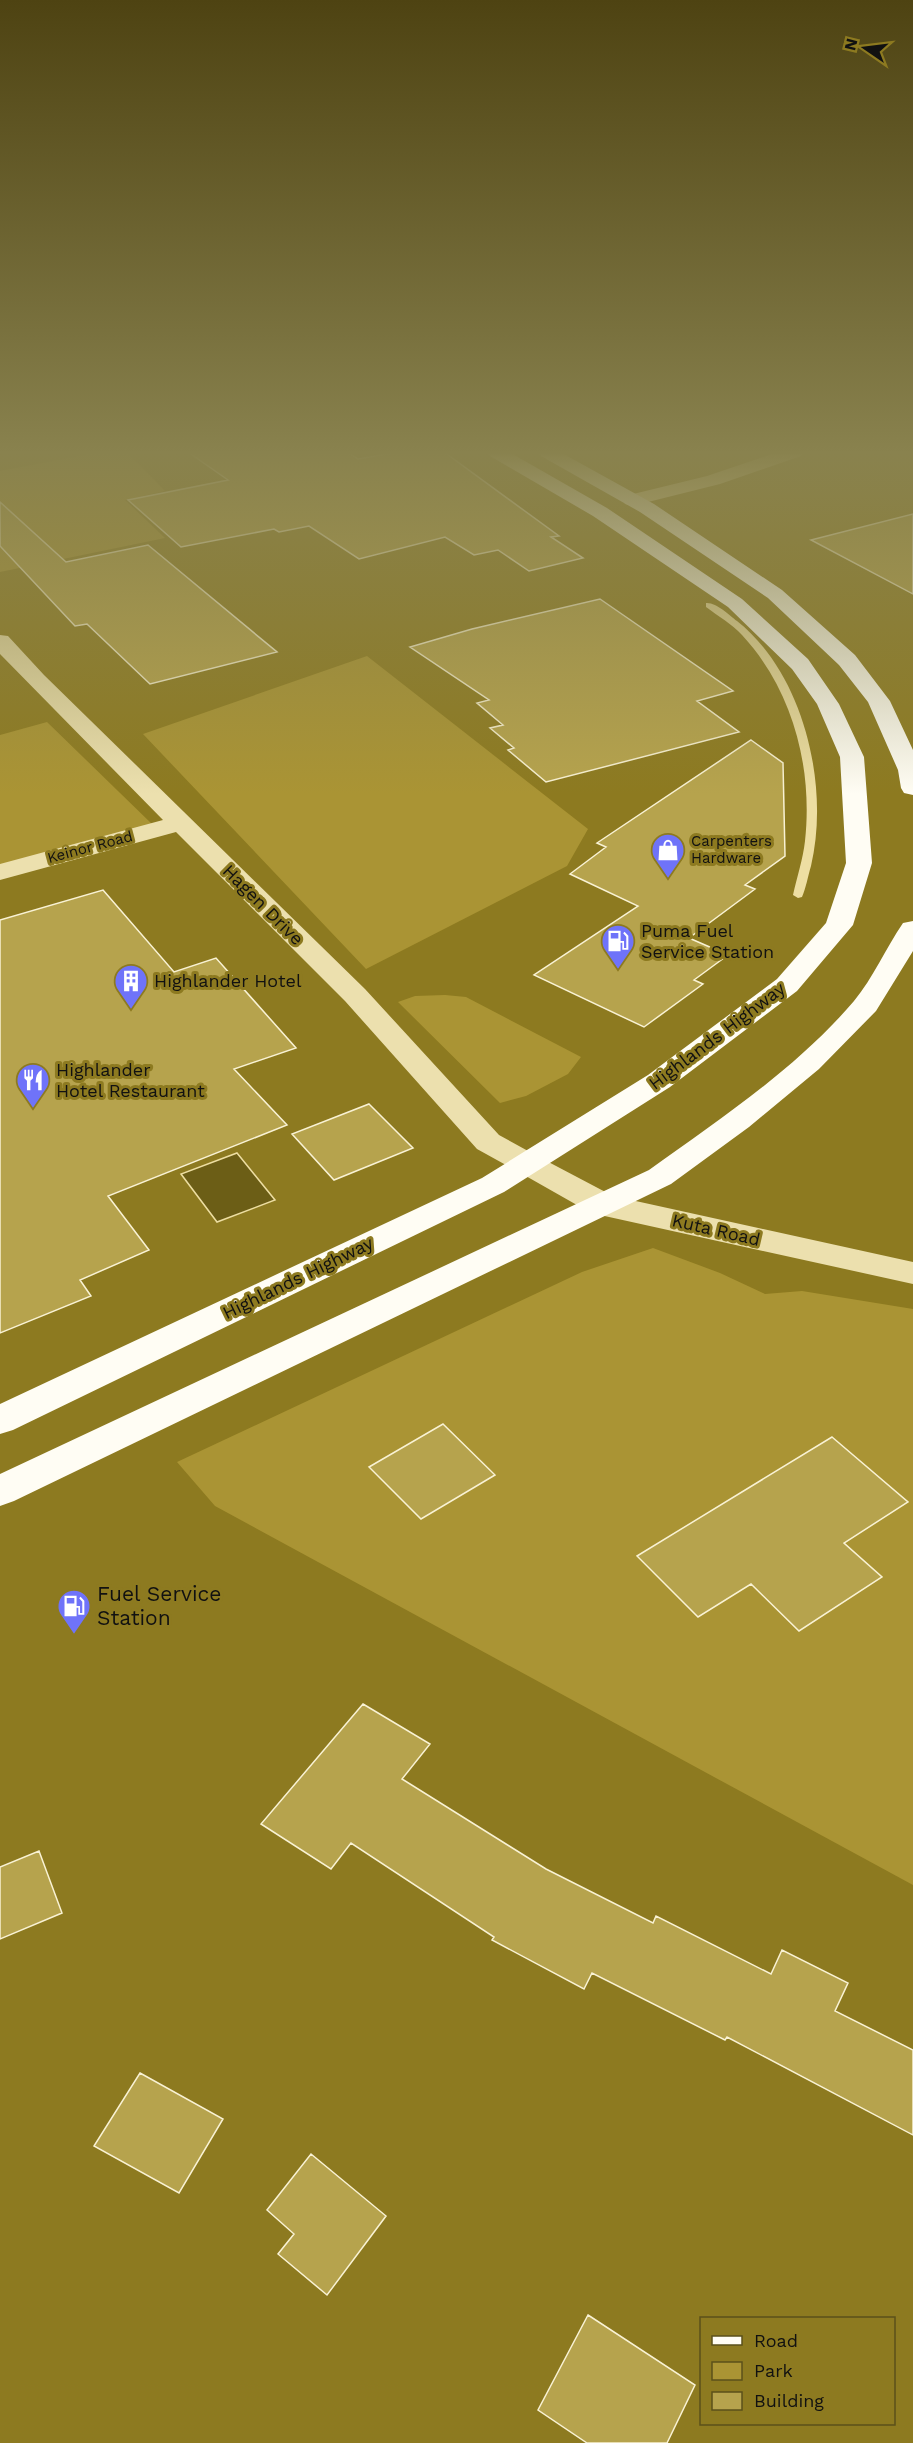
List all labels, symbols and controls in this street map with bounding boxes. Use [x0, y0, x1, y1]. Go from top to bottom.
north arrow [835, 18, 895, 78]
text: N [840, 36, 862, 53]
street label: Keinor Road [45, 827, 135, 867]
shop icon: Carpenters Hardware [650, 832, 686, 879]
place label: Carpenters Hardware [691, 832, 772, 867]
street label: Hagen Drive [219, 860, 308, 949]
place label: Puma Fuel Service Station [641, 920, 774, 962]
fuel station icon: Puma Fuel Service Station [600, 923, 636, 970]
building icon: Highlander Hotel [113, 963, 149, 1010]
place label: Highlander Hotel [154, 970, 302, 991]
street label: Highlands Highway [645, 977, 789, 1094]
place label: Highlander Hotel Restaurant [56, 1059, 205, 1101]
restaurant icon: Highlander Hotel Restaurant [15, 1062, 51, 1109]
street label: Kuta Road [670, 1209, 762, 1250]
street label: Highlands Highway [219, 1232, 377, 1323]
place label: Fuel Service Station [97, 1581, 221, 1630]
fuel station icon: Fuel Service Station [56, 1588, 92, 1635]
legend [700, 2317, 895, 2425]
text: Road [754, 2330, 798, 2351]
text: Park [754, 2360, 793, 2381]
text: Building [754, 2390, 824, 2411]

